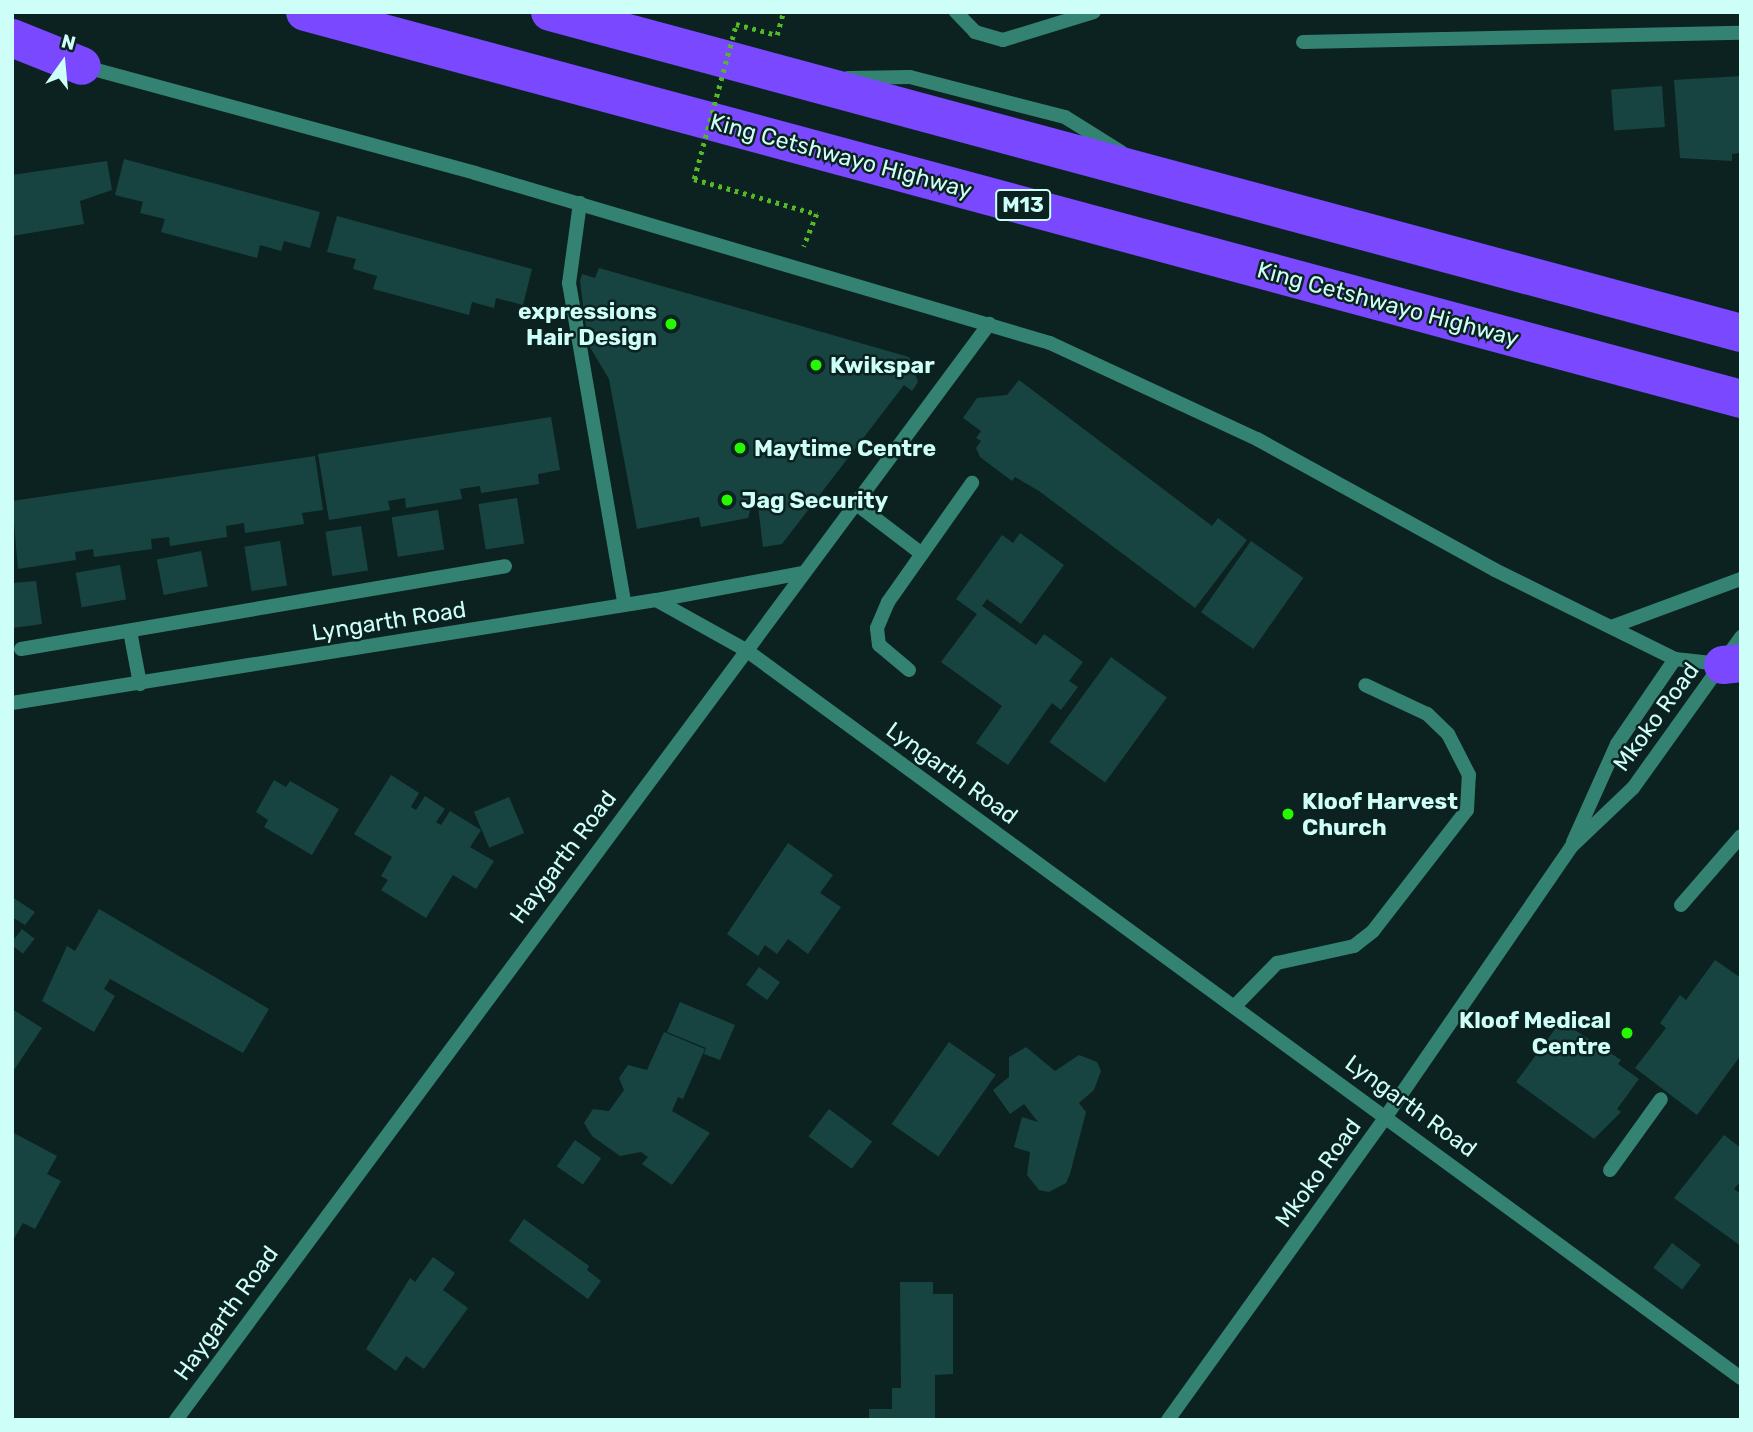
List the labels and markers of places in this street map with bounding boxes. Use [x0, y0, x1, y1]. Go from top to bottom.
place label: expressions Hair Design [518, 297, 657, 351]
marker: expressions Hair Design [663, 316, 679, 332]
place label: Kwikspar [830, 351, 935, 379]
marker: Kwikspar [808, 357, 824, 373]
place label: Maytime Centre [754, 434, 936, 462]
marker: Maytime Centre [732, 440, 748, 456]
place label: Jag Security [741, 486, 888, 514]
marker: Jag Security [719, 492, 735, 508]
place label: Kloof Harvest Church [1302, 787, 1458, 841]
marker: Kloof Harvest Church [1280, 806, 1296, 822]
place label: Kloof Medical Centre [1459, 1006, 1611, 1060]
marker: Kloof Medical Centre [1617, 1023, 1637, 1043]

